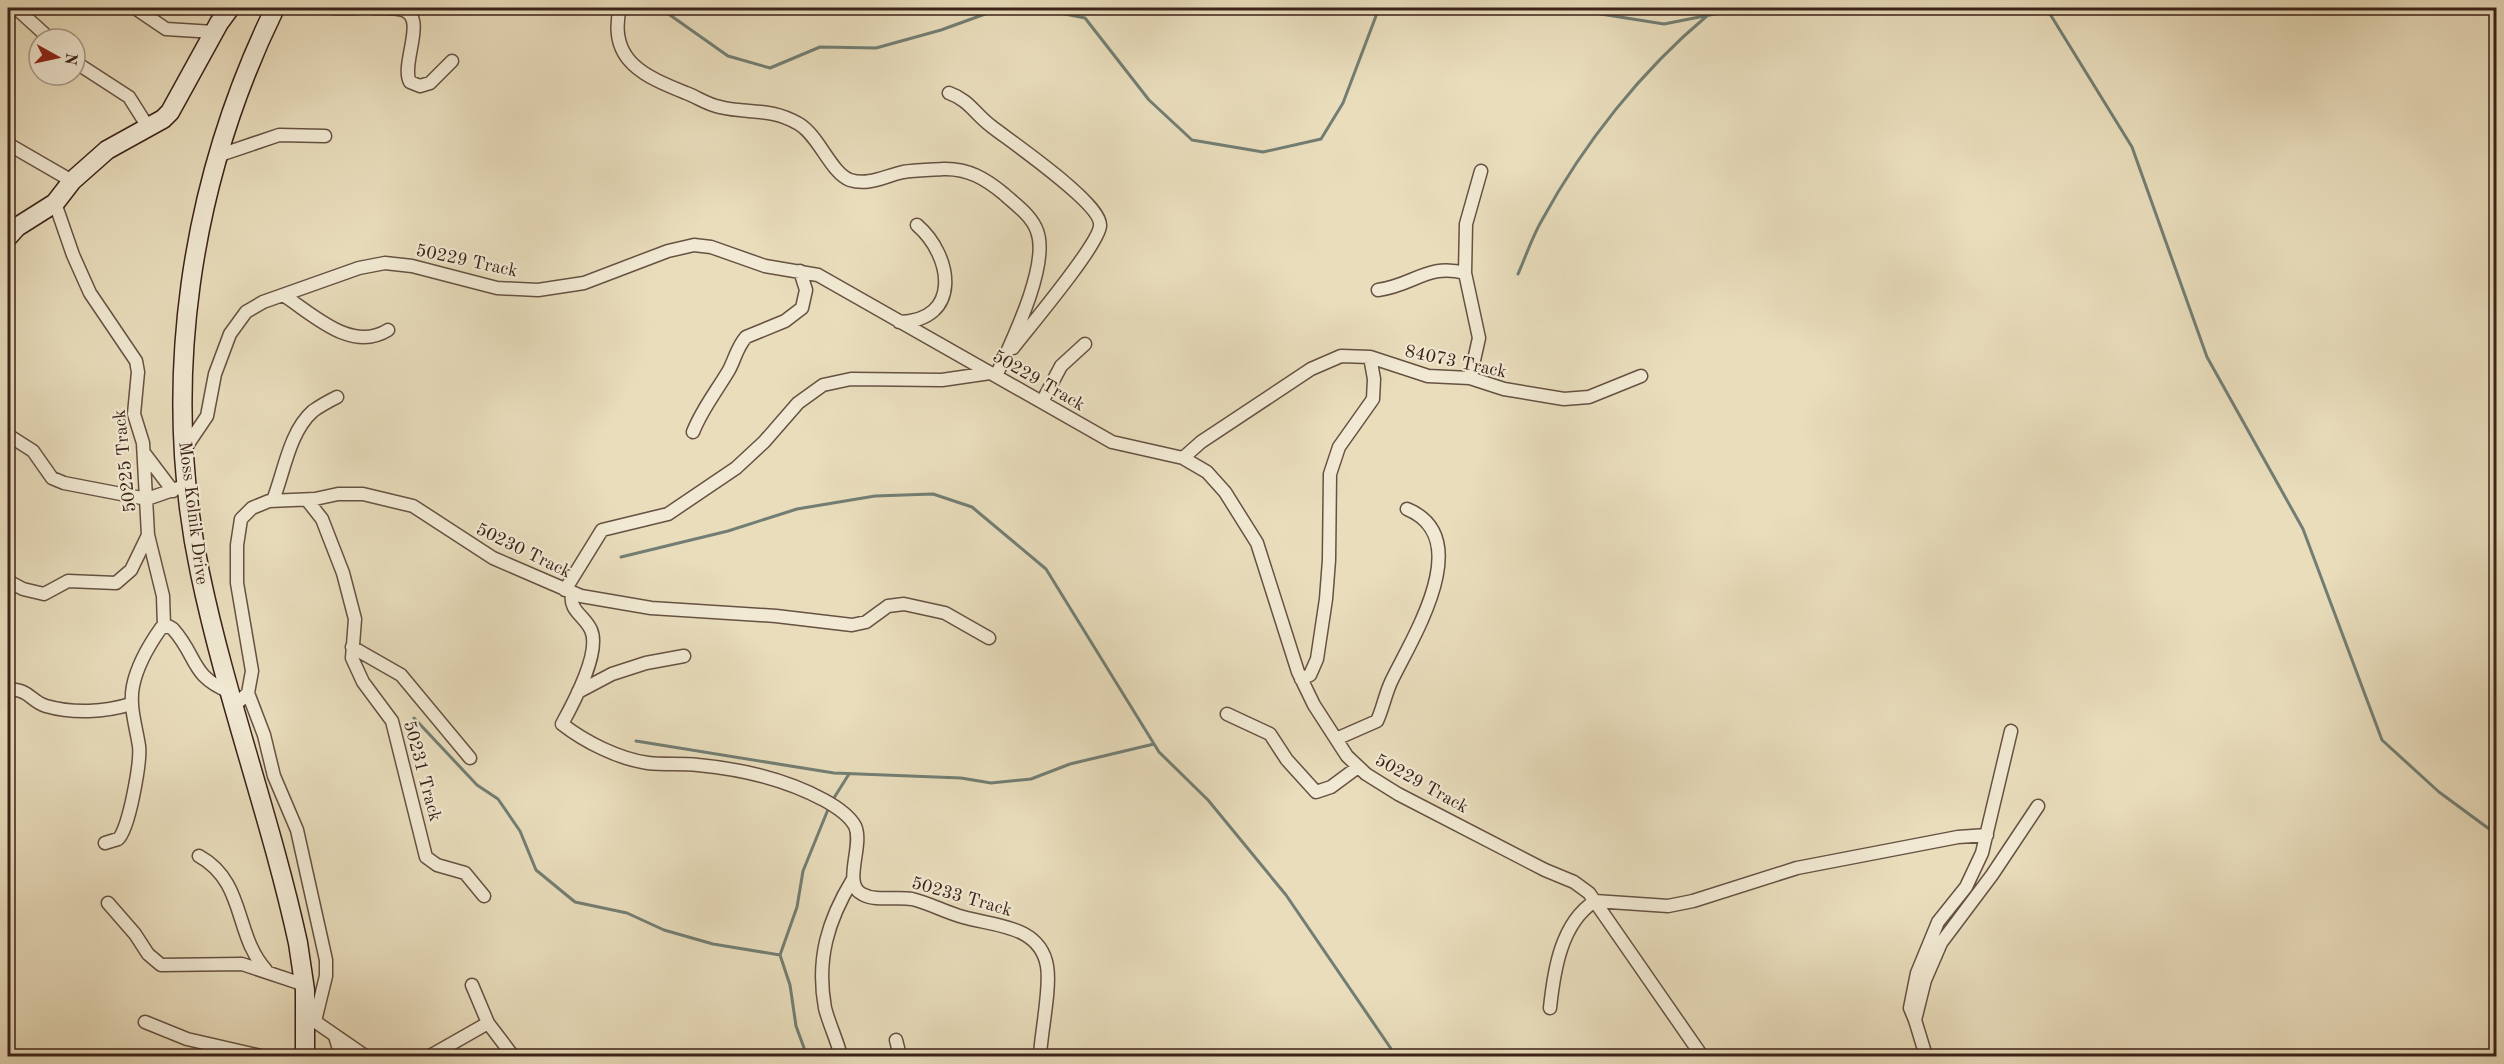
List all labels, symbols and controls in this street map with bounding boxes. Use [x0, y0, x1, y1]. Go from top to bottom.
north arrow [27, 27, 87, 87]
text: N [61, 52, 79, 67]
street label: 50229 Track [414, 241, 519, 281]
street label: 84073 Track [1403, 342, 1508, 382]
street label: 50229 Track [989, 347, 1088, 415]
street label: 50225 Track [111, 408, 139, 513]
street label: Moss Kolnik Drive [175, 440, 211, 586]
street label: 50230 Track [473, 520, 574, 582]
street label: 50231 Track [400, 719, 444, 824]
street label: 50229 Track [1372, 751, 1471, 817]
street label: 50233 Track [909, 874, 1014, 920]

